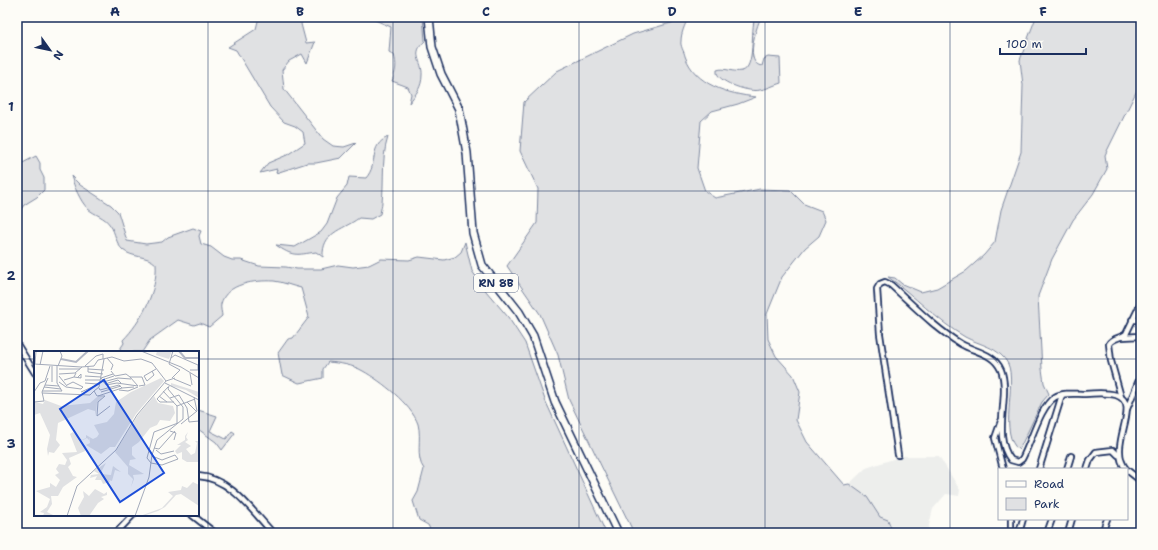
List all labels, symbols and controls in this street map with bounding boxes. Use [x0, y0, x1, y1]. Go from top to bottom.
text: A [110, 3, 120, 20]
text: B [296, 3, 304, 20]
text: C [482, 3, 490, 20]
text: D [667, 3, 677, 20]
text: E [854, 3, 863, 20]
text: F [1039, 3, 1047, 20]
north arrow [30, 30, 70, 70]
scale bar [1000, 30, 1086, 56]
text: 100 m [1006, 36, 1042, 52]
text: N [49, 47, 67, 63]
text: 1 [8, 98, 14, 115]
text: 2 [6, 267, 16, 284]
road number: RN 8B [474, 274, 518, 292]
inset map [34, 351, 199, 516]
text: 3 [6, 435, 16, 452]
legend [998, 468, 1128, 520]
text: Road [1034, 476, 1065, 492]
text: Park [1034, 496, 1060, 512]

